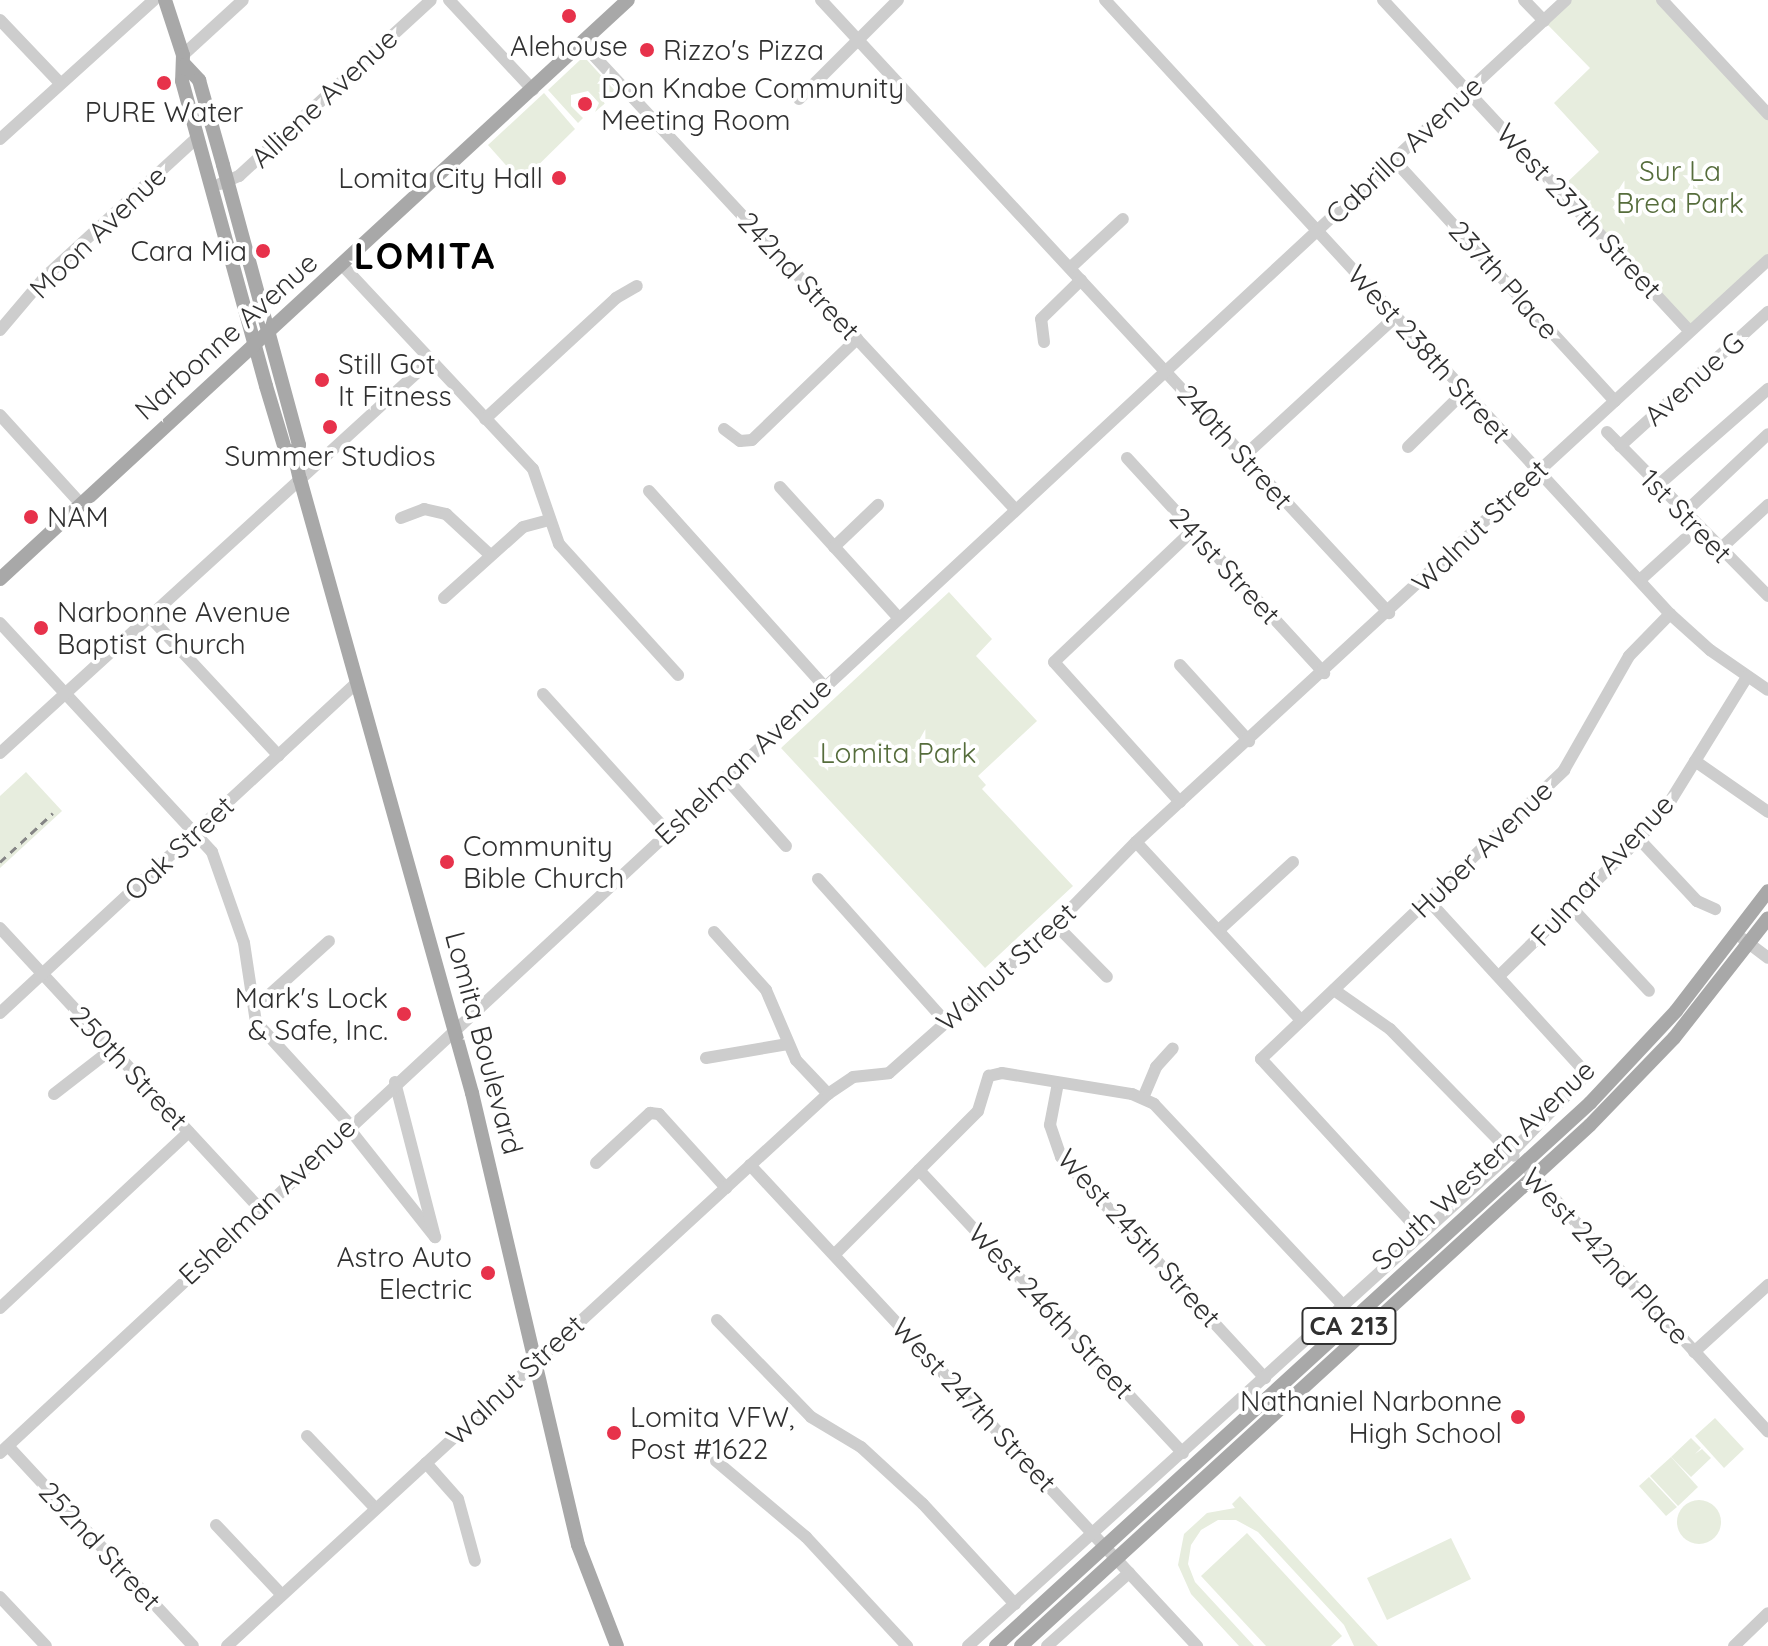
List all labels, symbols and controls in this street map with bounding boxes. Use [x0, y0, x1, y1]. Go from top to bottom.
marker: Alehouse [560, 7, 578, 25]
street label: Alliene Avenue [244, 22, 404, 174]
place label: Alehouse [510, 29, 628, 63]
place label: Rizzo's Pizza [663, 33, 824, 67]
marker: Rizzo's Pizza [638, 41, 656, 59]
street label: Cabrillo Avenue [1319, 69, 1489, 231]
place label: Don Knabe Community Meeting Room [601, 71, 904, 137]
marker: PURE Water [155, 74, 173, 92]
place label: PURE Water [85, 95, 243, 129]
marker: Don Knabe Community Meeting Room [576, 95, 594, 113]
street label: West 237th Street [1489, 117, 1669, 305]
park label: Sur La Brea Park [1616, 154, 1744, 220]
street label: Moon Avenue [23, 159, 173, 305]
place label: Lomita City Hall [338, 161, 543, 195]
marker: Lomita City Hall [550, 169, 568, 187]
street label: 242nd Street [731, 205, 867, 347]
street label: 237th Place [1442, 214, 1566, 346]
place label: Cara Mia [131, 234, 247, 268]
district label: LOMITA [354, 234, 496, 278]
marker: Cara Mia [254, 242, 272, 260]
street label: Narbonne Avenue [128, 245, 324, 427]
street label: West 238th Street [1340, 258, 1518, 450]
street label: Avenue G [1637, 325, 1751, 433]
place label: Still Got It Fitness [338, 347, 452, 413]
marker: Still Got It Fitness [313, 371, 331, 389]
street label: 240th Street [1170, 378, 1300, 516]
marker: Summer Studios [321, 418, 339, 436]
place label: Summer Studios [224, 439, 436, 473]
street label: Walnut Street [1405, 453, 1555, 599]
street label: 1st Street [1633, 462, 1739, 570]
place label: NAM [47, 500, 109, 534]
street label: 241st Street [1163, 501, 1287, 631]
marker: NAM [22, 508, 40, 526]
place label: Narbonne Avenue Baptist Church [57, 595, 291, 661]
marker: Narbonne Avenue Baptist Church [32, 619, 50, 637]
street label: Eshelman Avenue [648, 671, 838, 851]
park label: Lomita Park [820, 736, 976, 770]
street label: Huber Avenue [1404, 773, 1560, 925]
street label: Fulmar Avenue [1523, 787, 1681, 953]
street label: Oak Street [117, 789, 241, 907]
place label: Community Bible Church [463, 829, 625, 895]
marker: Community Bible Church [438, 853, 456, 871]
street label: Walnut Street [929, 896, 1083, 1038]
street label: Lomita Boulevard [438, 928, 530, 1158]
place label: Mark's Lock & Safe, Inc. [235, 981, 388, 1047]
street label: 250th Street [63, 999, 195, 1137]
marker: Mark's Lock & Safe, Inc. [395, 1005, 413, 1023]
street label: South Western Avenue [1364, 1053, 1602, 1277]
street label: Eshelman Avenue [172, 1111, 362, 1291]
street label: West 245th Street [1050, 1142, 1228, 1334]
street label: West 242nd Place [1516, 1161, 1696, 1351]
street label: West 246th Street [961, 1216, 1141, 1406]
place label: Astro Auto Electric [337, 1240, 472, 1306]
marker: Astro Auto Electric [479, 1264, 497, 1282]
road number: CA 213 [1301, 1304, 1397, 1348]
street label: Walnut Street [439, 1308, 591, 1452]
street label: West 247th Street [885, 1311, 1063, 1499]
place label: Nathaniel Narbonne High School [1240, 1384, 1502, 1450]
place label: Lomita VFW, Post #1622 [630, 1400, 794, 1466]
marker: Nathaniel Narbonne High School [1509, 1408, 1527, 1426]
marker: Lomita VFW, Post #1622 [605, 1424, 623, 1442]
street label: 252nd Street [32, 1475, 168, 1617]

